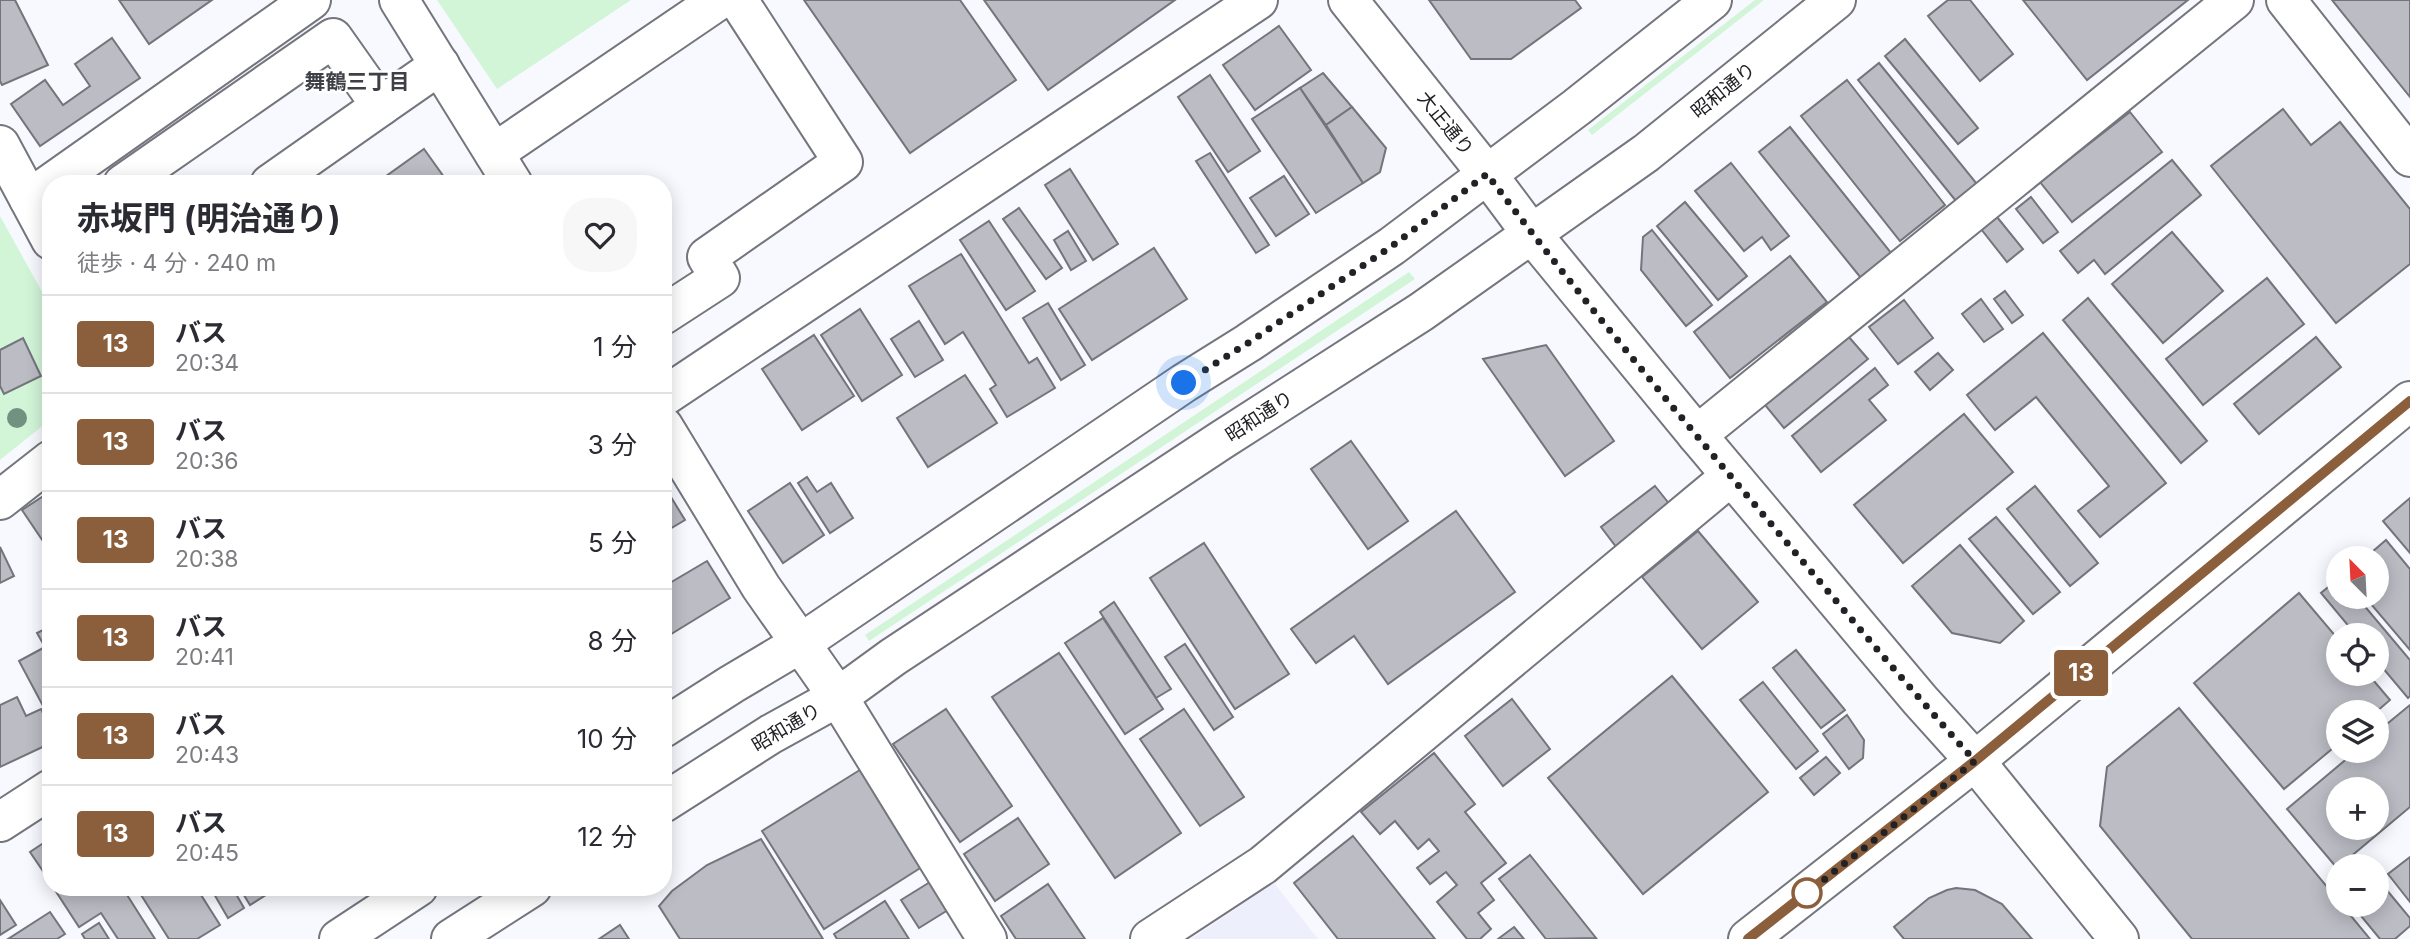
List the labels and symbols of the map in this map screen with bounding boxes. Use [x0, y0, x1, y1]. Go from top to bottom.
street label: 昭和通り [1687, 58, 1760, 123]
district label: 舞鶴三丁目 [305, 69, 410, 94]
street label: 大正通り [1413, 87, 1478, 160]
your location [1166, 365, 1201, 400]
street label: 昭和通り [1221, 386, 1297, 447]
north arrow [2326, 546, 2389, 609]
line badge: 13 [2050, 650, 2112, 696]
street label: 昭和通り [748, 698, 825, 757]
unlabelled marker [1792, 878, 1822, 908]

